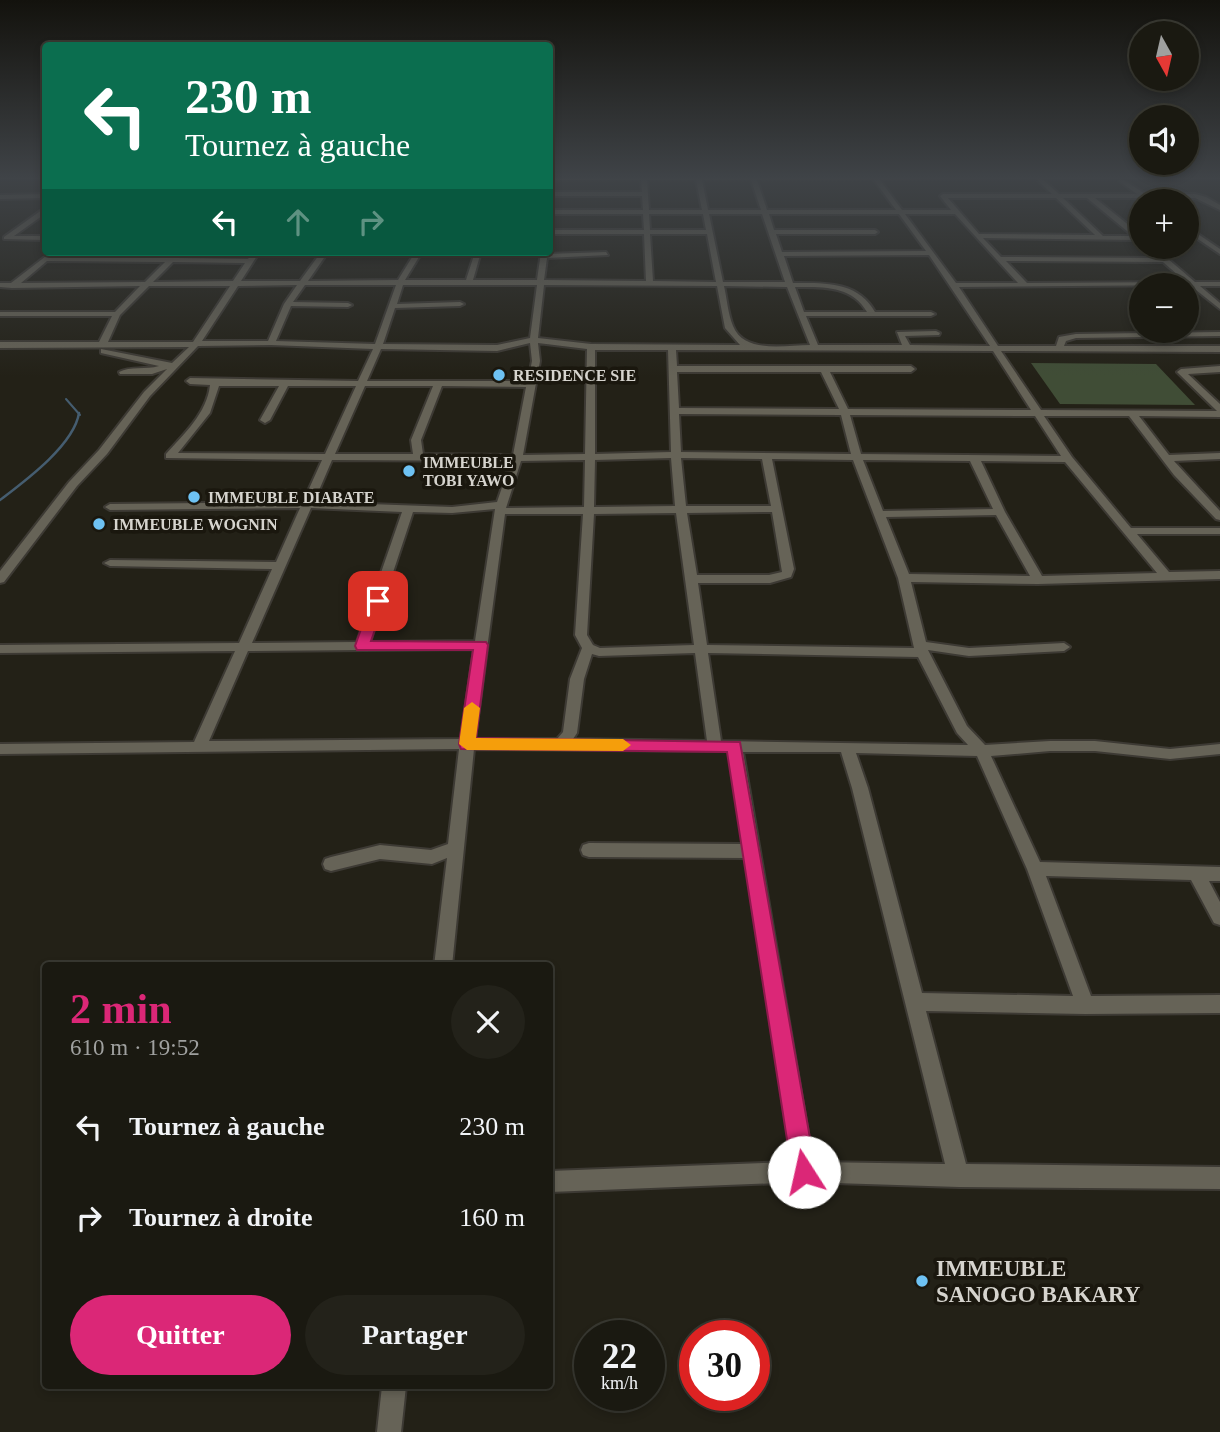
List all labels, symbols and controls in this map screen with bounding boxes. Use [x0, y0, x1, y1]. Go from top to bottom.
north arrow [1129, 21, 1199, 91]
map controls [1129, 21, 1199, 343]
text: 230 m [185, 69, 312, 124]
icon: left [70, 70, 161, 161]
button: sound [1129, 105, 1199, 175]
text: Tournez à gauche [185, 127, 410, 163]
button: + [1129, 189, 1199, 259]
icon: left [206, 203, 244, 241]
icon: ahead [279, 203, 317, 241]
icon: right [352, 203, 390, 241]
button: − [1129, 273, 1199, 343]
marker: RESIDENCE SIE [491, 367, 507, 383]
place label: RESIDENCE SIE [513, 367, 636, 384]
place label: IMMEUBLE TOBI YAWO [423, 454, 514, 489]
marker: IMMEUBLE TOBI YAWO [401, 463, 417, 479]
marker: IMMEUBLE DIABATE [186, 489, 202, 505]
place label: IMMEUBLE DIABATE [208, 489, 374, 506]
marker: IMMEUBLE WOGNIN [91, 516, 107, 532]
place label: IMMEUBLE WOGNIN [113, 516, 278, 533]
pin [348, 571, 408, 631]
icon: arrive [359, 582, 397, 620]
button: close [451, 985, 525, 1059]
text: 2 min [70, 986, 172, 1032]
text: 610 m · 19:52 [70, 1035, 200, 1060]
icon: left [70, 1108, 108, 1146]
text: Tournez à gauche [129, 1112, 325, 1141]
text: 230 m [459, 1112, 525, 1141]
position arrow [767, 1135, 841, 1209]
icon: right [70, 1199, 108, 1237]
text: Tournez à droite [129, 1203, 312, 1232]
text: 160 m [459, 1203, 525, 1232]
place label: IMMEUBLE SANOGO BAKARY [936, 1256, 1141, 1307]
marker: IMMEUBLE SANOGO BAKARY [914, 1273, 930, 1289]
button: Quitter [70, 1295, 291, 1375]
button: Partager [305, 1295, 525, 1375]
speed limit sign: 30 [679, 1320, 770, 1411]
text: 22 [602, 1337, 637, 1376]
text: km/h [601, 1373, 638, 1393]

